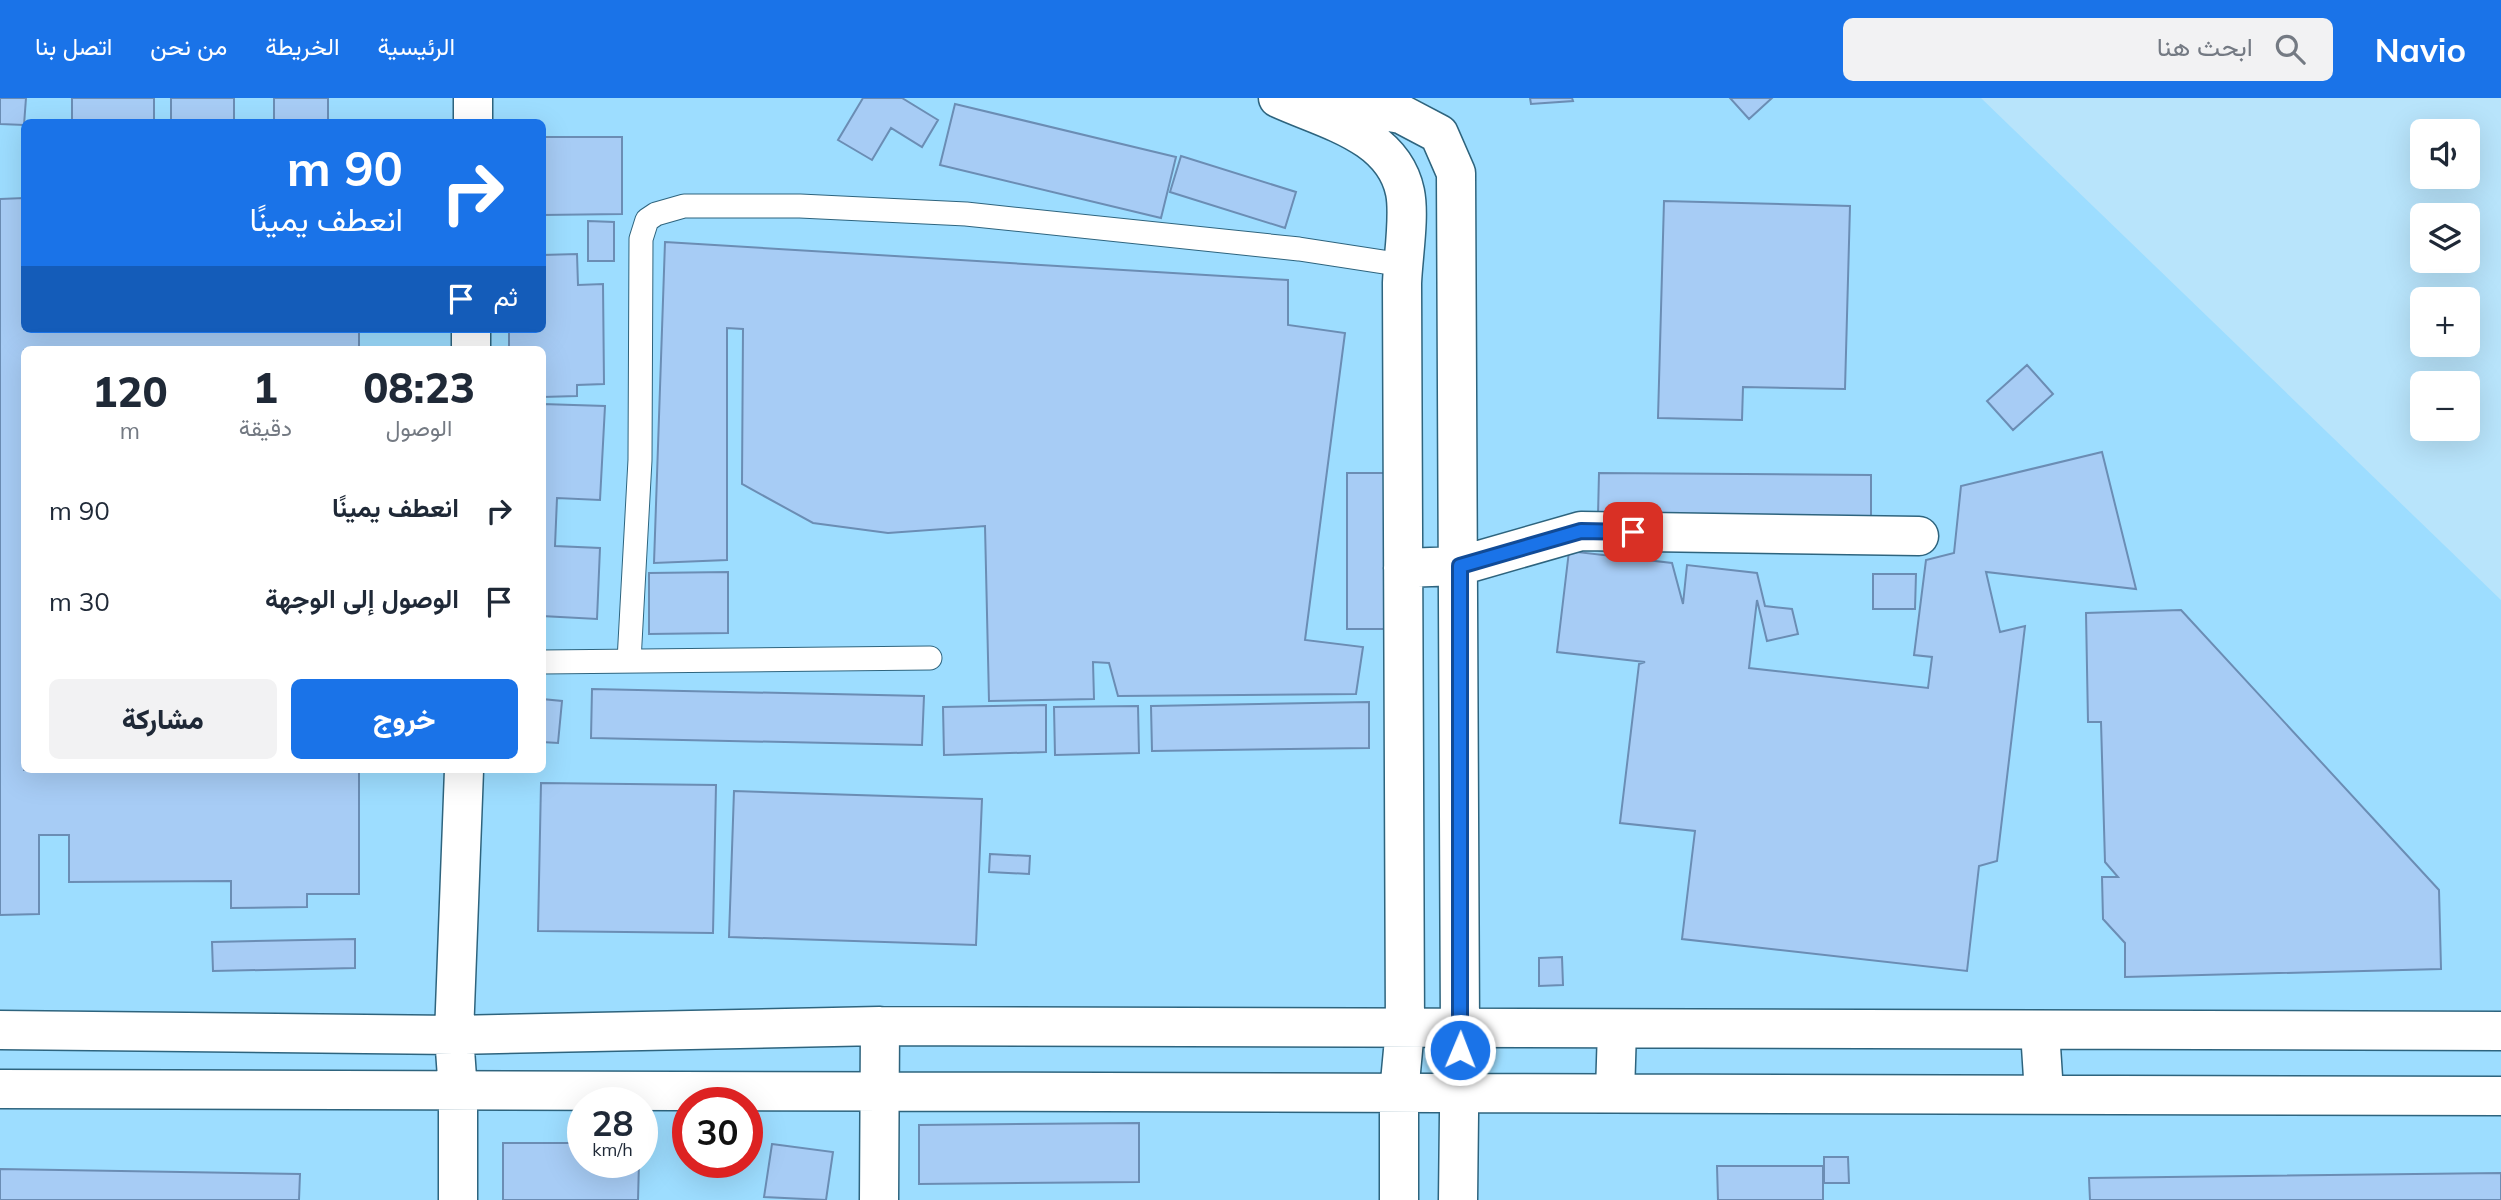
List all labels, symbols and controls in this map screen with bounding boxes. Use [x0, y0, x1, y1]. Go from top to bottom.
search box [1843, 18, 2333, 81]
text: Navio [2375, 29, 2466, 70]
text: ابحث هنا [2157, 30, 2253, 63]
icon: search [2271, 30, 2309, 68]
text: اتصل بنا [35, 31, 112, 61]
text: من نحن [150, 31, 227, 61]
text: الخريطة [265, 31, 339, 61]
text: الرئيسية [377, 31, 455, 61]
map controls [2410, 119, 2480, 441]
button: sound [2410, 119, 2480, 189]
text: 90 m [287, 137, 403, 198]
icon: right [427, 147, 518, 238]
text: انعطف يمينًا [249, 199, 403, 239]
button: layers [2410, 203, 2480, 273]
icon: arrive [442, 280, 480, 318]
text: ثم [494, 280, 518, 313]
button: + [2410, 287, 2480, 357]
text: 1 [253, 361, 278, 414]
text: 08:23 [363, 361, 475, 414]
text: 120 [92, 365, 168, 418]
button: − [2410, 371, 2480, 441]
text: دقيقة [239, 413, 292, 442]
text: الوصول [386, 413, 452, 442]
text: m [120, 416, 140, 445]
text: انعطف يمينًا [332, 491, 459, 524]
icon: right [480, 492, 518, 530]
text: 90 m [49, 494, 110, 527]
pin [1603, 502, 1663, 562]
icon: arrive [1614, 513, 1652, 551]
text: الوصول إلى الوجهة [265, 582, 459, 615]
icon: arrive [480, 583, 518, 621]
text: 30 m [49, 585, 110, 618]
button: مشاركة [49, 679, 277, 759]
button: خروج [291, 679, 518, 759]
position arrow [1423, 1013, 1497, 1087]
speed limit sign: 30 [672, 1087, 763, 1178]
text: 28 [591, 1101, 634, 1145]
text: km/h [592, 1138, 633, 1161]

